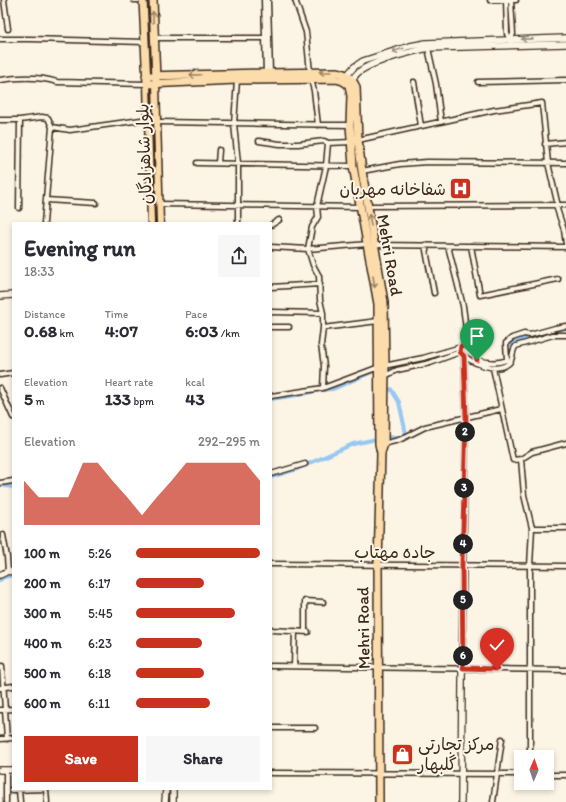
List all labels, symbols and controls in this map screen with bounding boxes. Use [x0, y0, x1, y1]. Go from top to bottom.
one-way arrow [150, 11, 157, 24]
one-way arrow [521, 35, 534, 43]
one-way arrow [392, 47, 405, 54]
one-way arrow [319, 68, 332, 76]
one-way arrow [189, 71, 202, 79]
street label: بلوار شاهزادگان [132, 103, 157, 205]
hospital icon: شفاخانه مهربان [448, 176, 474, 202]
place label: شفاخانه مهربان [340, 179, 446, 199]
street label: Mehri Road [373, 213, 407, 298]
one-way arrow [365, 214, 373, 227]
text: Evening run [24, 235, 136, 262]
button: share [218, 235, 260, 277]
text: 18:33 [24, 264, 55, 279]
one-way arrow [370, 275, 378, 288]
text: Distance [24, 308, 65, 321]
text: Time [105, 308, 128, 321]
text: Pace [185, 308, 207, 321]
pin [460, 319, 494, 360]
text: 0.68 [24, 321, 57, 341]
text: 4:07 [105, 321, 138, 341]
text: 6:03 [185, 321, 218, 341]
icon: arrive [466, 325, 488, 347]
text: km [57, 327, 74, 340]
text: /km [218, 327, 240, 340]
text: Elevation [24, 376, 68, 389]
text: Heart rate [105, 376, 153, 389]
text: kcal [185, 376, 205, 389]
text: 5 [24, 389, 33, 409]
text: 133 [105, 389, 131, 409]
text: 43 [185, 389, 205, 409]
text: m [33, 395, 45, 408]
text: bpm [131, 395, 154, 408]
pin: 2 [455, 422, 475, 442]
text: 2 [462, 425, 468, 438]
text: Elevation [24, 434, 76, 449]
text: 292–295 m [198, 434, 260, 449]
pin: 3 [454, 478, 474, 498]
text: 3 [461, 481, 467, 494]
pin: 4 [453, 534, 473, 554]
text: 4 [460, 537, 466, 550]
street label: جاده مهتاب [354, 542, 436, 562]
text: 100 m [24, 546, 60, 561]
text: 5:26 [88, 546, 112, 561]
text: 200 m [24, 576, 61, 591]
text: 6:17 [88, 576, 111, 591]
street label: Mehri Road [352, 586, 374, 669]
pin: 5 [453, 590, 473, 610]
text: 5 [460, 593, 466, 606]
text: 300 m [24, 606, 61, 621]
text: 5:45 [88, 606, 113, 621]
pin [480, 628, 514, 669]
icon: check [486, 634, 508, 656]
text: 400 m [24, 636, 62, 651]
text: 6:23 [88, 636, 112, 651]
pin: 6 [453, 646, 473, 666]
text: 6 [460, 649, 466, 662]
text: 500 m [24, 666, 61, 681]
text: 6:18 [88, 666, 111, 681]
text: 600 m [24, 696, 61, 711]
text: 6:11 [88, 696, 110, 711]
place label: مرکز تجارتی گلبهار [416, 734, 494, 774]
button: Save [24, 736, 138, 782]
button: Share [146, 736, 260, 782]
shop icon: مرکز تجارتی گلبهار [389, 741, 415, 767]
north arrow [514, 750, 554, 790]
map controls [514, 750, 554, 790]

